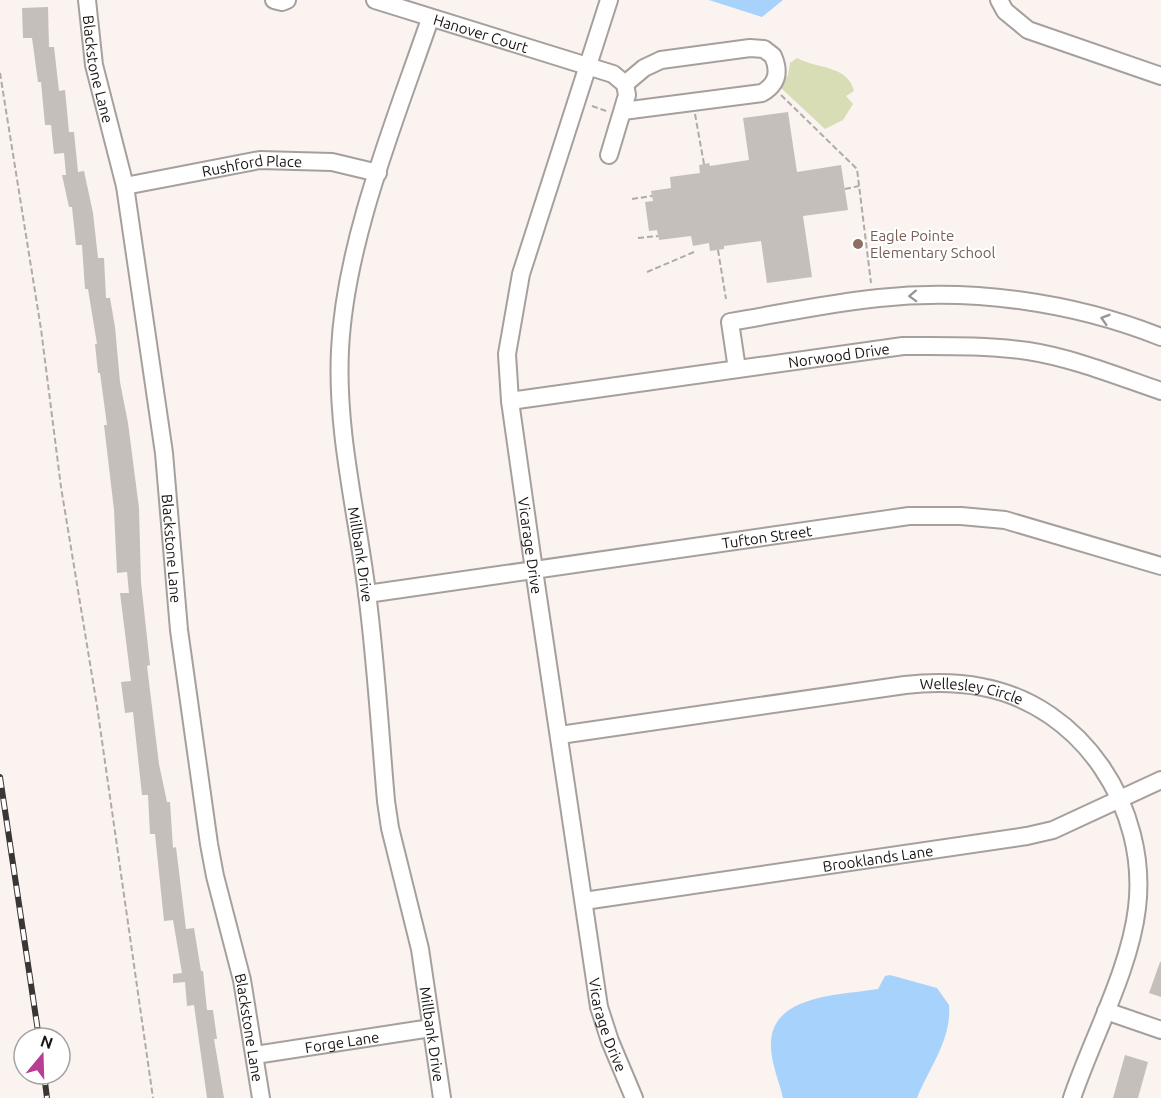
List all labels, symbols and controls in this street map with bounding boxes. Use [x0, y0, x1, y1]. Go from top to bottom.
street label: Hanover Court [432, 10, 531, 56]
street label: Blackstone Lane [80, 14, 117, 125]
street label: Rushford Place [200, 151, 302, 180]
place label: Eagle Pointe Elementary School [870, 227, 996, 261]
marker: Eagle Pointe Elementary School [851, 237, 865, 251]
one-way arrow [908, 290, 917, 303]
one-way arrow [1100, 314, 1111, 326]
street label: Norwood Drive [787, 339, 891, 370]
street label: Blackstone Lane [159, 493, 185, 604]
street label: Vicarage Drive [515, 496, 546, 595]
street label: Millbank Drive [345, 505, 377, 603]
street label: Tufton Street [721, 522, 813, 551]
street label: Wellesley Circle [919, 674, 1026, 708]
street label: Brooklands Lane [821, 841, 934, 874]
street label: Blackstone Lane [232, 971, 267, 1083]
street label: Vicarage Drive [586, 977, 630, 1074]
street label: Millbank Drive [417, 985, 448, 1083]
north arrow [12, 1026, 72, 1086]
street label: Forge Lane [304, 1028, 380, 1056]
text: N [38, 1031, 55, 1052]

